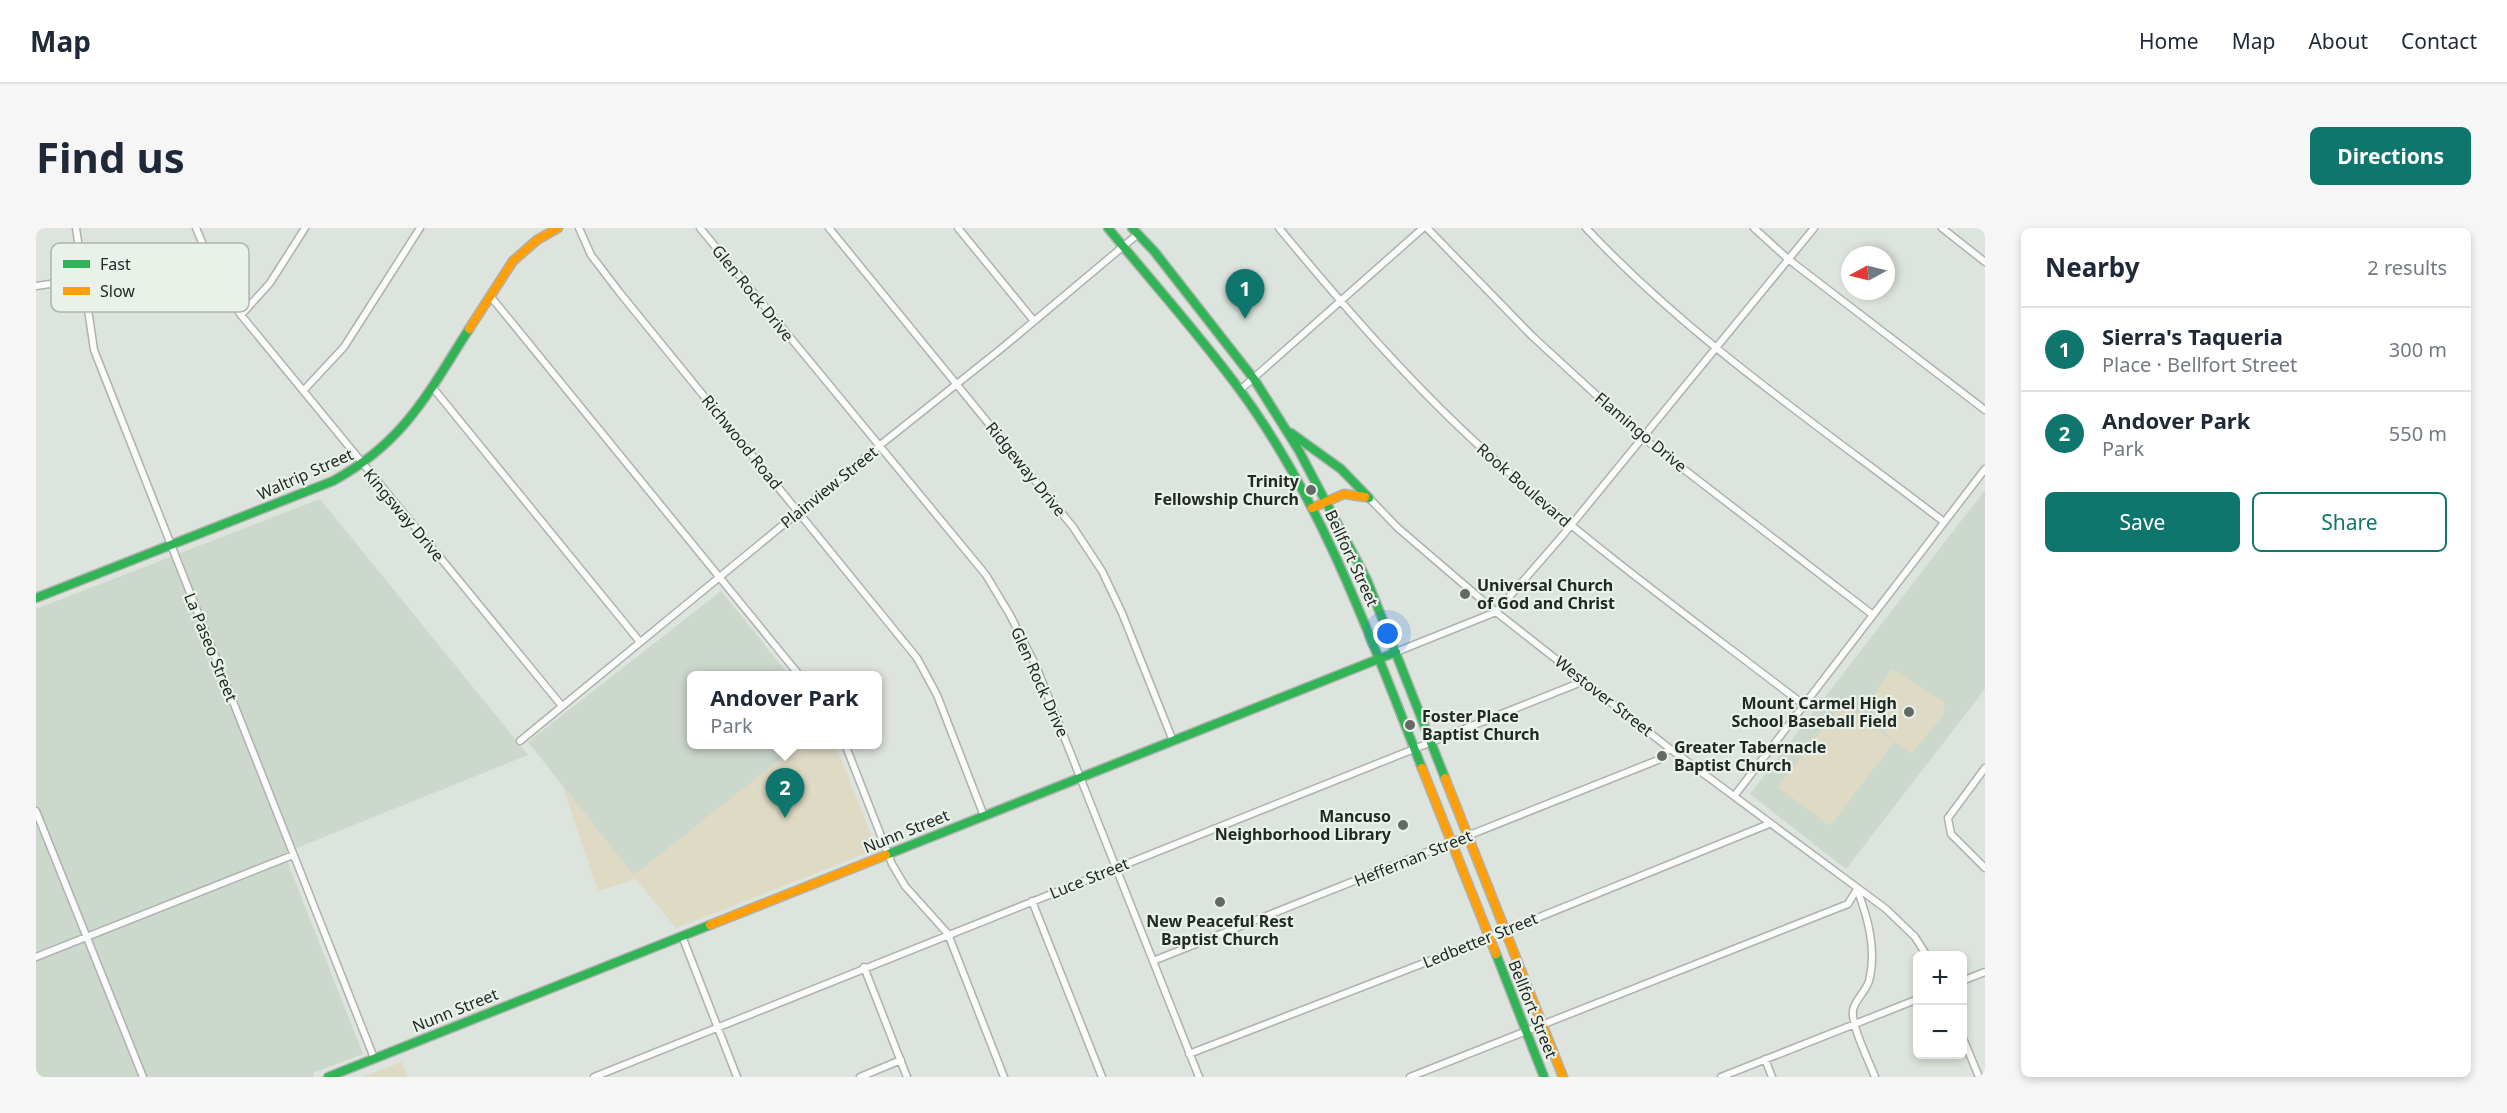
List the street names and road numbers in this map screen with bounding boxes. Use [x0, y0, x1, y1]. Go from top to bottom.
street label: Glen Rock Drive [707, 240, 799, 346]
street label: Flamingo Drive [1590, 387, 1692, 477]
street label: Richwood Road [697, 390, 787, 494]
street label: Ridgeway Drive [981, 417, 1071, 521]
street label: Rook Boulevard [1472, 438, 1576, 532]
street label: Plainview Street [776, 441, 882, 533]
street label: Waltrip Street [254, 443, 357, 505]
street label: Kingsway Drive [359, 464, 449, 566]
street label: Bellfort Street [1320, 506, 1384, 610]
street label: La Paseo Street [179, 589, 243, 705]
street label: Glen Rock Drive [1006, 623, 1074, 741]
street label: Westover Street [1550, 651, 1658, 741]
street label: Nunn Street [860, 804, 952, 858]
street label: Heffernan Street [1351, 824, 1475, 892]
street label: Luce Street [1046, 852, 1132, 904]
street label: Ledbetter Street [1419, 907, 1541, 973]
street label: Bellfort Street [1503, 957, 1563, 1062]
street label: Nunn Street [409, 983, 501, 1037]

